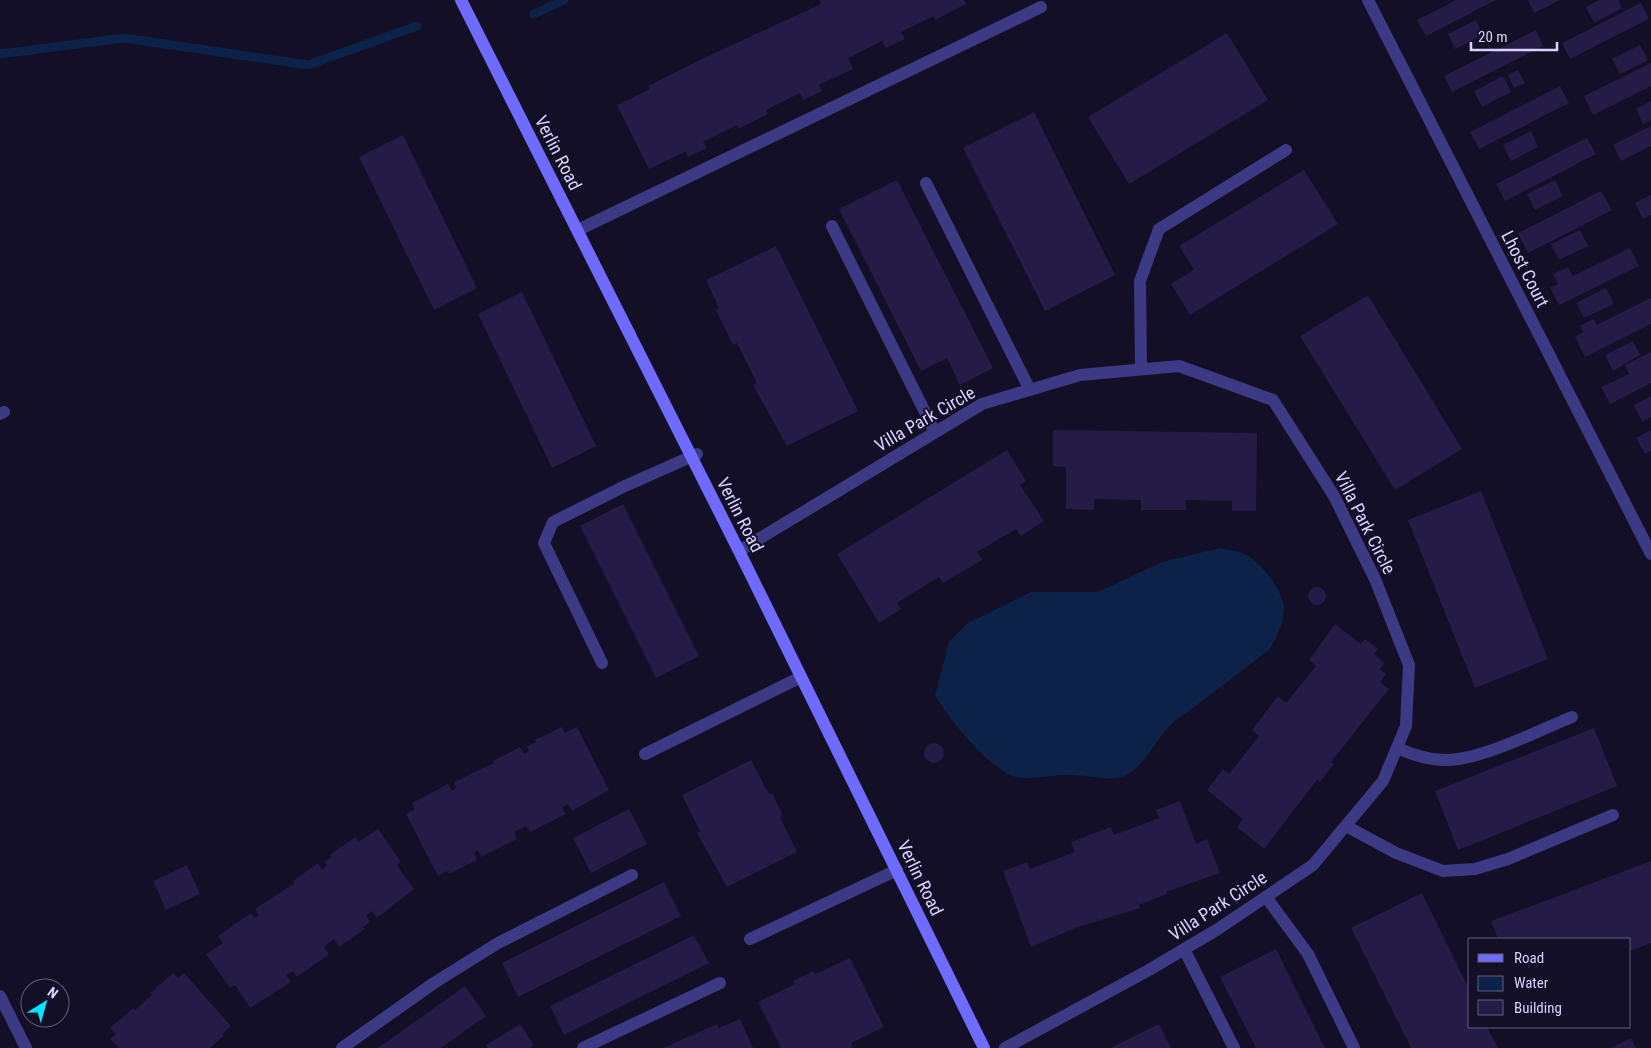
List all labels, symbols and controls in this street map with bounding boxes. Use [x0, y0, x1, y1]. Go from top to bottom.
scale bar [1471, 20, 1557, 52]
text: 20 m [1478, 28, 1508, 46]
street label: Verlin Road [531, 112, 586, 194]
street label: Lhost Court [1497, 227, 1554, 311]
street label: Villa Park Circle [871, 381, 978, 456]
street label: Villa Park Circle [1331, 468, 1400, 577]
street label: Verlin Road [713, 474, 768, 556]
street label: Verlin Road [893, 837, 948, 919]
street label: Villa Park Circle [1165, 866, 1270, 945]
legend [1468, 938, 1631, 1028]
text: Road [1514, 949, 1544, 967]
text: Water [1514, 974, 1549, 992]
north arrow [20, 978, 70, 1028]
text: N [45, 984, 61, 1002]
text: Building [1514, 999, 1562, 1017]

